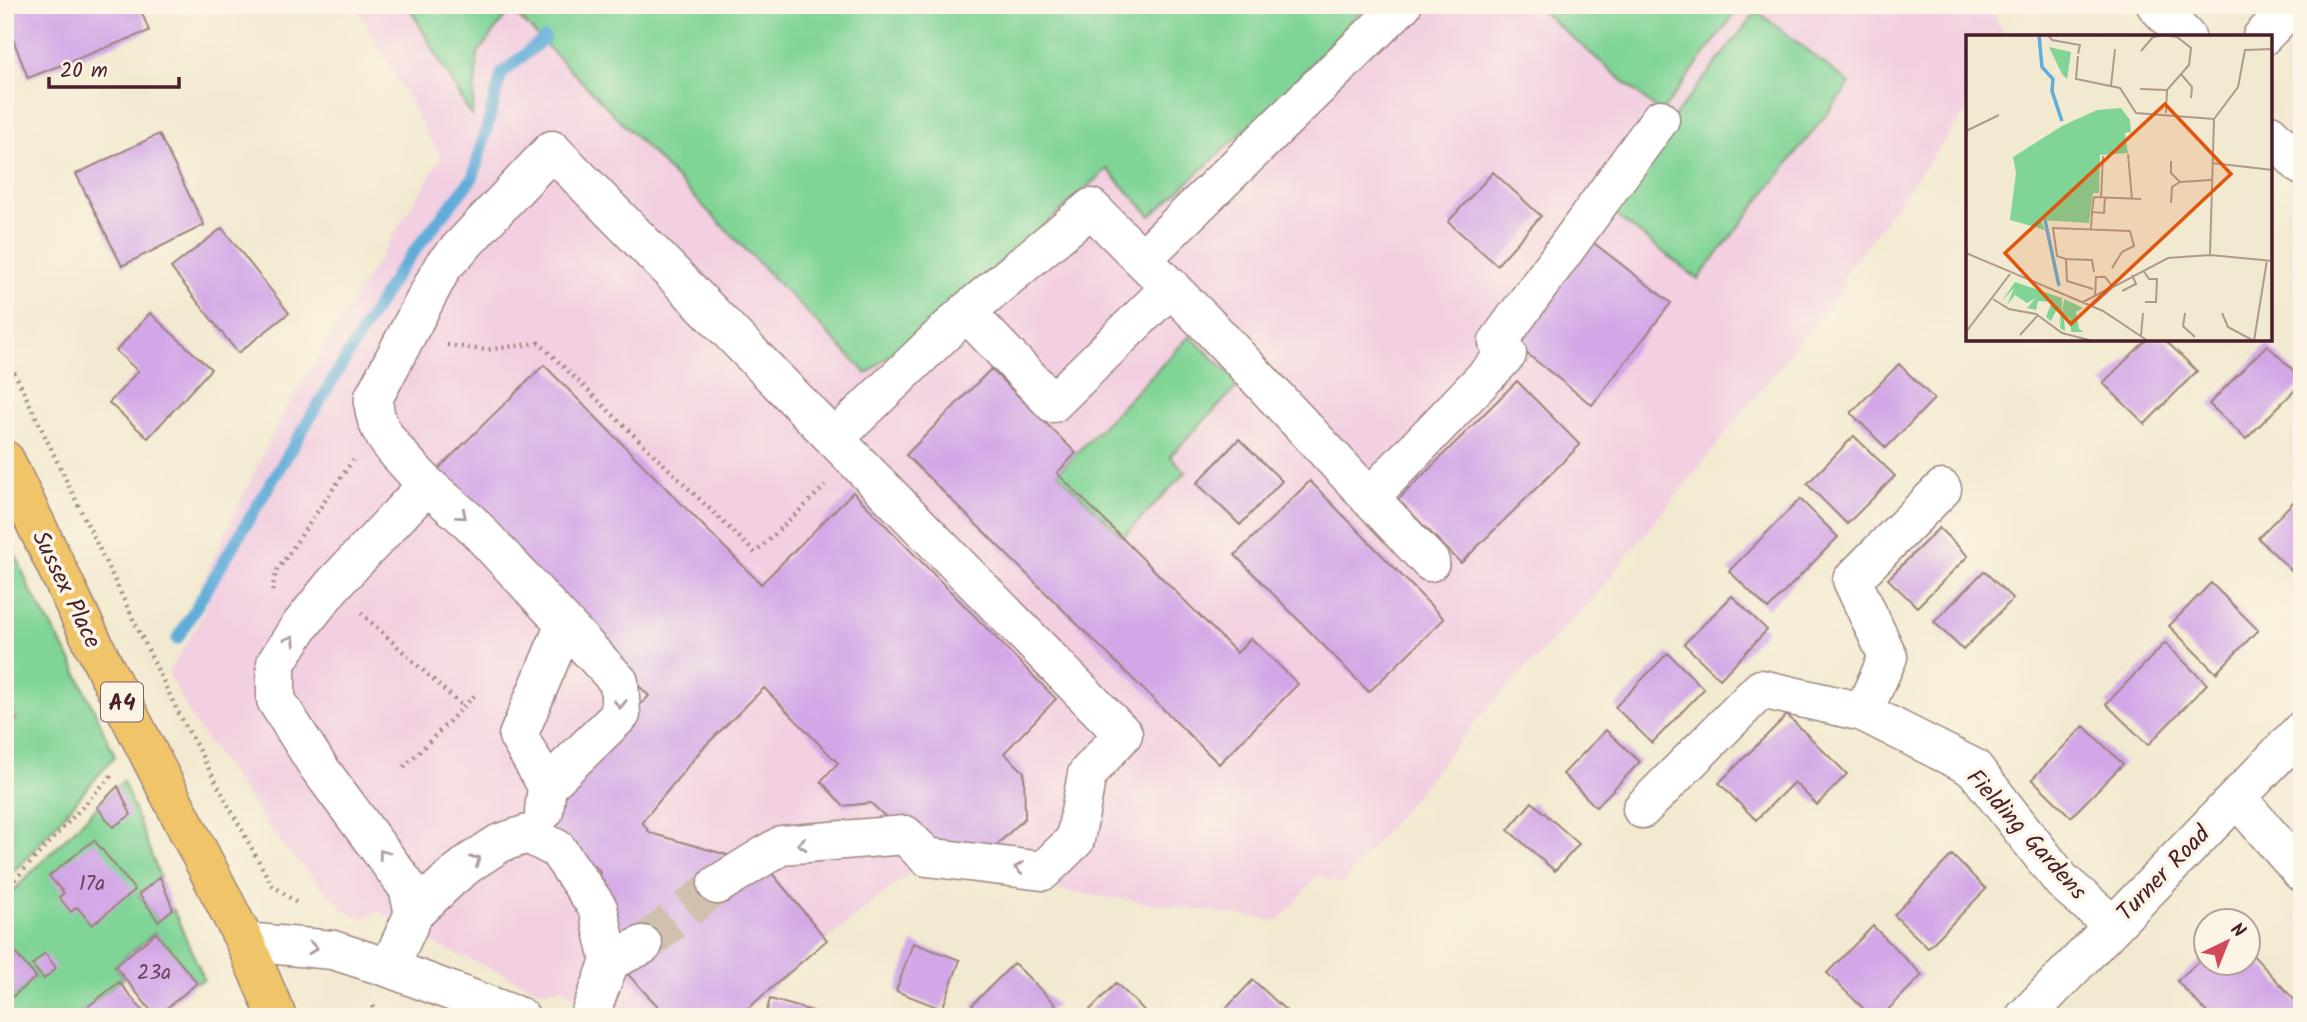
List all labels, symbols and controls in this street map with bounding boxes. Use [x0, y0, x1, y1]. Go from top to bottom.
inset map [1966, 35, 2272, 341]
scale bar [49, 46, 178, 90]
text: 20 m [60, 55, 108, 88]
one-way arrow [453, 507, 466, 519]
street label: Sussex Place [20, 524, 111, 655]
one-way arrow [282, 634, 295, 647]
road number: A4 [101, 682, 143, 722]
one-way arrow [612, 699, 627, 710]
street label: Fielding Gardens [1956, 760, 2096, 910]
street label: Turner Road [2108, 816, 2221, 931]
one-way arrow [796, 836, 807, 851]
one-way arrow [378, 849, 391, 861]
one-way arrow [468, 856, 481, 868]
one-way arrow [1013, 861, 1025, 876]
house number: 17a [79, 868, 105, 901]
north arrow [2192, 906, 2262, 976]
text: N [2223, 916, 2252, 946]
one-way arrow [308, 940, 319, 955]
house number: 23a [137, 957, 171, 990]

